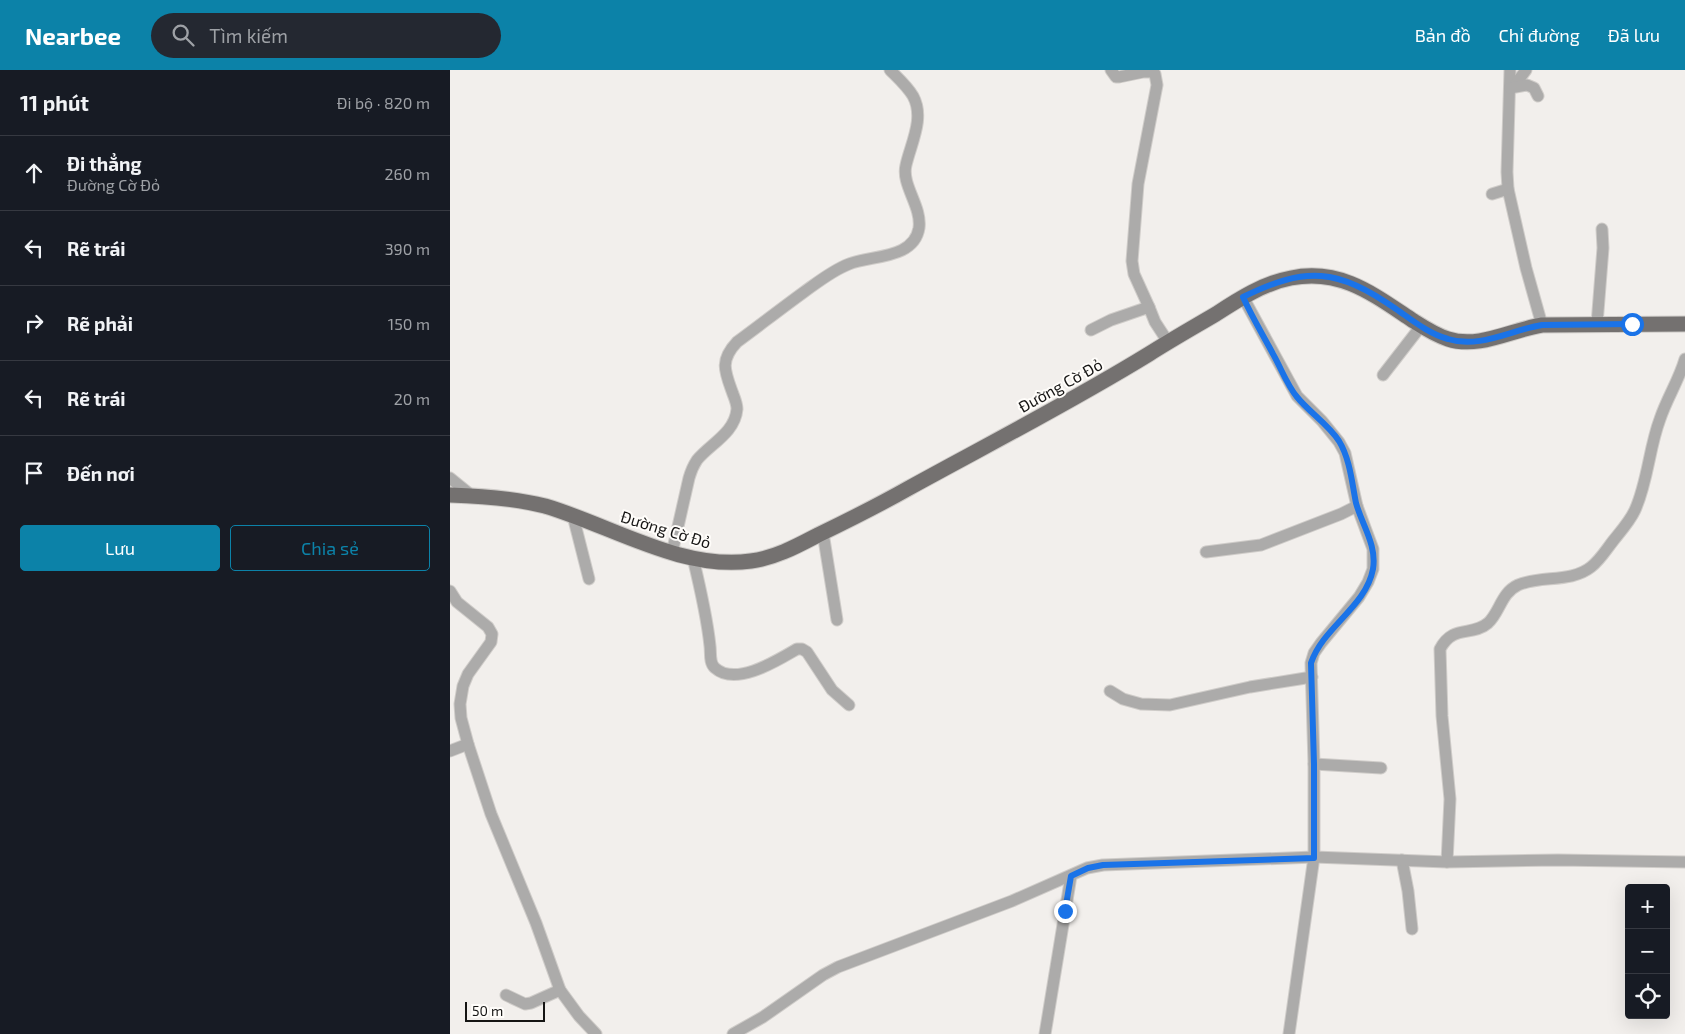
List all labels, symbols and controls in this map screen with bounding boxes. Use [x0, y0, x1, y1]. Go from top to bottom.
search box [151, 13, 501, 58]
text: Nearbee [25, 21, 121, 50]
icon: search [169, 21, 197, 49]
text: Tìm kiếm [209, 24, 288, 47]
text: Bản đồ [1415, 24, 1471, 46]
text: Chỉ đường [1499, 24, 1580, 46]
text: Đã lưu [1608, 24, 1660, 46]
text: 11 phút [20, 90, 89, 115]
text: Đi bộ · 820 m [337, 93, 430, 112]
text: Đi thẳng [67, 152, 142, 175]
icon: ahead [20, 159, 48, 187]
text: 260 m [385, 164, 430, 183]
text: Đường Cờ Đỏ [67, 175, 160, 194]
icon: left [20, 234, 48, 262]
text: Rẽ trái [67, 237, 126, 260]
text: 390 m [385, 239, 430, 258]
icon: right [20, 309, 48, 337]
text: Rẽ phải [67, 312, 133, 335]
route start [1621, 313, 1644, 336]
text: 150 m [388, 314, 430, 333]
street label: Đường Cờ Đỏ [1015, 354, 1105, 416]
icon: left [20, 384, 48, 412]
text: Rẽ trái [67, 387, 126, 410]
text: 20 m [394, 389, 430, 408]
icon: arrive [20, 459, 48, 487]
text: Đến nơi [67, 462, 135, 485]
street label: Đường Cờ Đỏ [619, 506, 713, 552]
button: Lưu [20, 525, 220, 571]
button: Chia sẻ [230, 525, 430, 571]
map controls [1625, 884, 1670, 1019]
button: + [1625, 884, 1670, 929]
route end [1054, 900, 1077, 923]
button: − [1625, 929, 1670, 974]
button: locate [1625, 974, 1670, 1019]
scale bar [465, 999, 545, 1022]
text: 50 m [472, 1002, 503, 1019]

